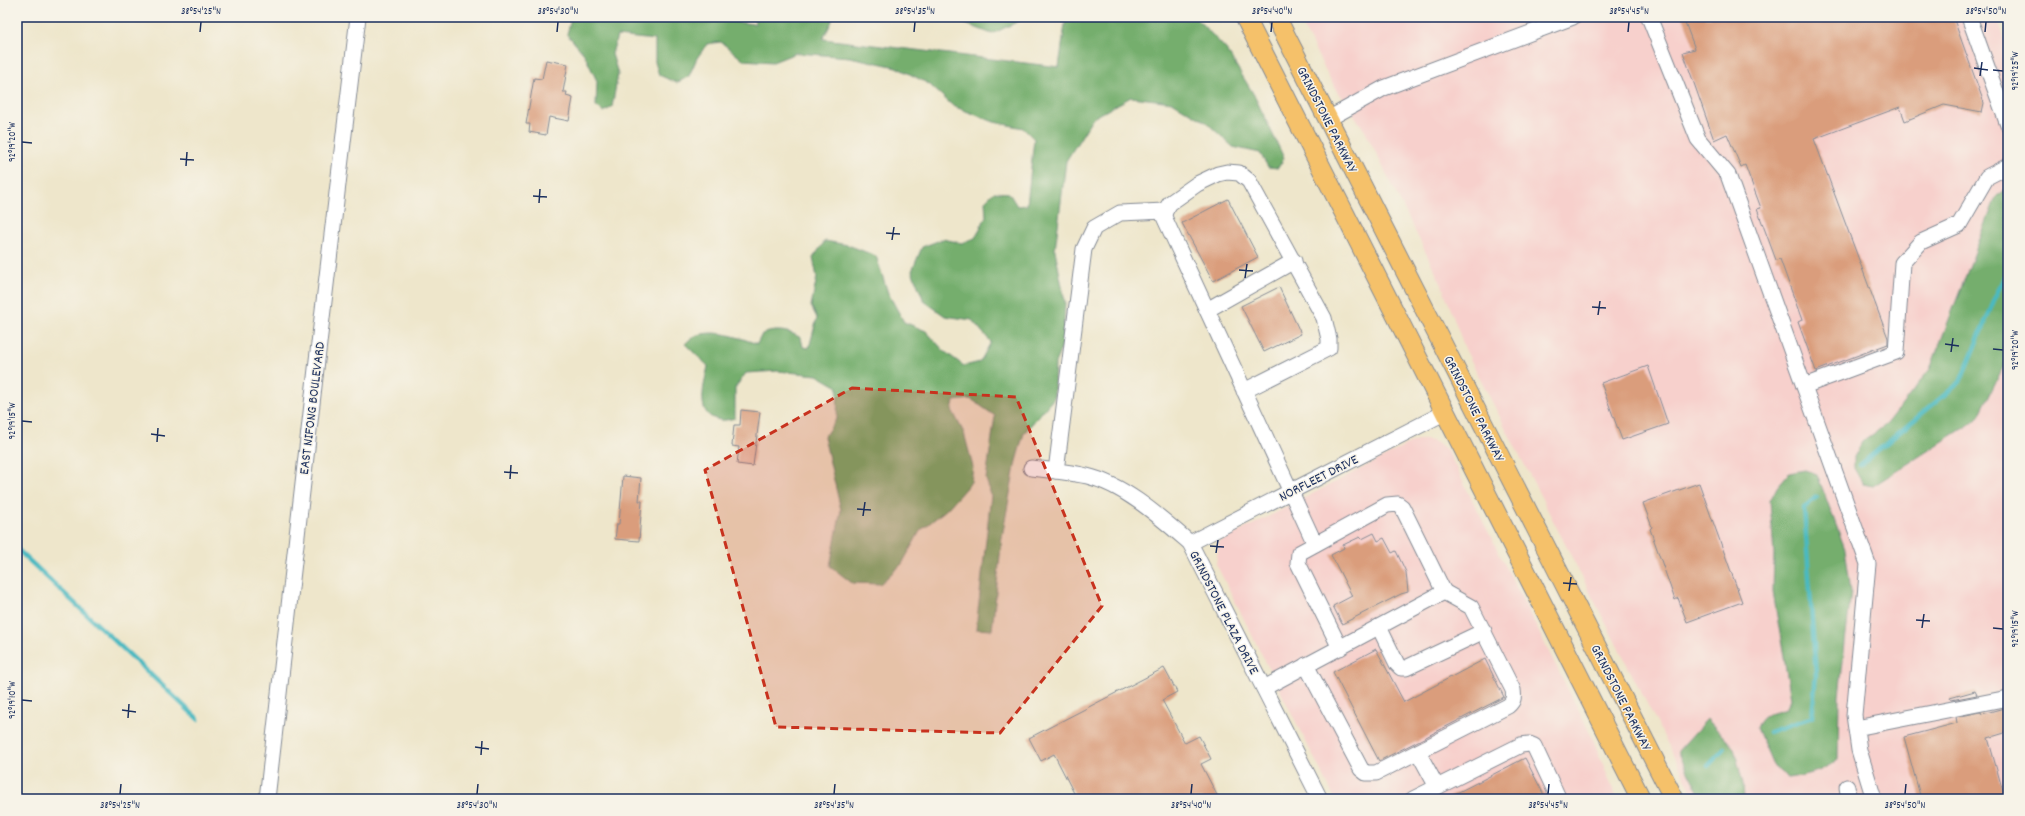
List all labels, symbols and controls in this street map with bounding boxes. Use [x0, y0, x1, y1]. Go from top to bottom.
text: 38°54'25"N [181, 5, 221, 19]
text: 38°54'30"N [538, 5, 578, 19]
text: 38°54'35"N [895, 5, 935, 19]
text: 38°54'40"N [1252, 5, 1292, 19]
text: 38°54'45"N [1609, 5, 1649, 19]
text: 38°54'50"N [1966, 5, 2007, 19]
text: 92°19'25"W [2009, 51, 2023, 91]
street label: GRINDSTONE PARKWAY [1291, 63, 1362, 177]
text: 92°19'20"W [6, 122, 20, 162]
text: 92°19'20"W [2009, 330, 2023, 370]
street label: EAST NIFONG BOULEVARD [295, 341, 331, 476]
street label: GRINDSTONE PARKWAY [1438, 352, 1509, 466]
text: 92°19'15"W [6, 402, 20, 440]
street label: NORFLEET DRIVE [1276, 450, 1363, 507]
street label: GRINDSTONE PLAZA DRIVE [1183, 547, 1263, 679]
text: 92°19'15"W [2009, 610, 2023, 648]
street label: GRINDSTONE PARKWAY [1585, 641, 1656, 755]
text: 92°19'10"W [6, 681, 20, 719]
text: 38°54'25"N [100, 799, 140, 813]
text: 38°54'30"N [457, 799, 497, 813]
text: 38°54'35"N [814, 799, 854, 813]
text: 38°54'40"N [1171, 799, 1211, 813]
text: 38°54'45"N [1528, 799, 1568, 813]
text: 38°54'50"N [1885, 799, 1926, 813]

